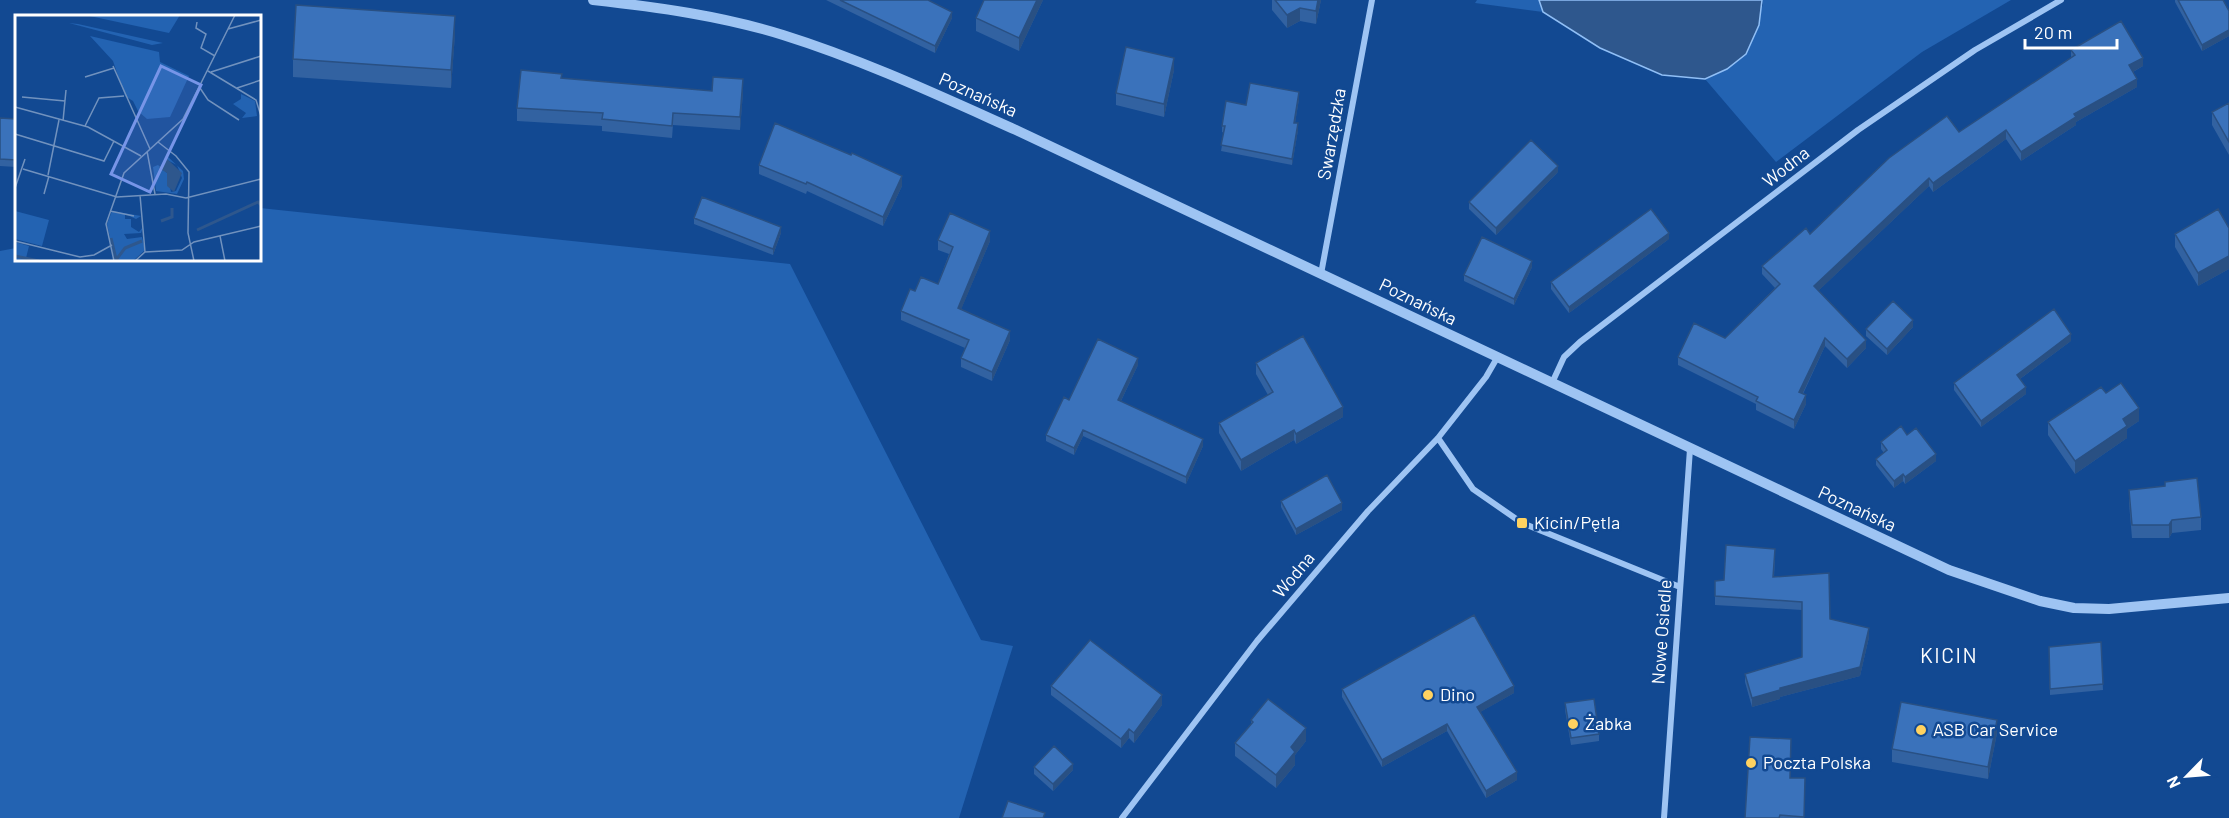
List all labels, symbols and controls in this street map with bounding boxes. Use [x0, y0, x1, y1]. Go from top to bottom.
scale bar [2025, 12, 2116, 50]
inset map [15, 15, 261, 261]
text: 20 m [2034, 21, 2072, 43]
street label: Poznańska [936, 67, 1021, 121]
street label: Swarzędzka [1312, 86, 1350, 181]
street label: Wodna [1758, 141, 1813, 191]
street label: Poznańska [1376, 273, 1461, 329]
street label: Poznańska [1815, 480, 1900, 536]
place label: Kicin/Pętla [1534, 511, 1620, 533]
marker: Kicin/Pętla [1515, 516, 1529, 530]
street label: Wodna [1268, 547, 1319, 602]
street label: Nowe Osiedle [1646, 579, 1676, 685]
district label: KICIN [1920, 642, 1978, 667]
place label: Dino [1440, 683, 1475, 705]
marker: Dino [1421, 688, 1435, 702]
place label: Żabka [1585, 712, 1632, 734]
marker: Żabka [1566, 717, 1580, 731]
place label: ASB Car Service [1933, 718, 2058, 740]
marker: ASB Car Service [1914, 723, 1928, 737]
north arrow [2157, 746, 2217, 806]
place label: Poczta Polska [1763, 751, 1871, 773]
marker: Poczta Polska [1744, 756, 1758, 770]
text: N [2162, 774, 2184, 791]

